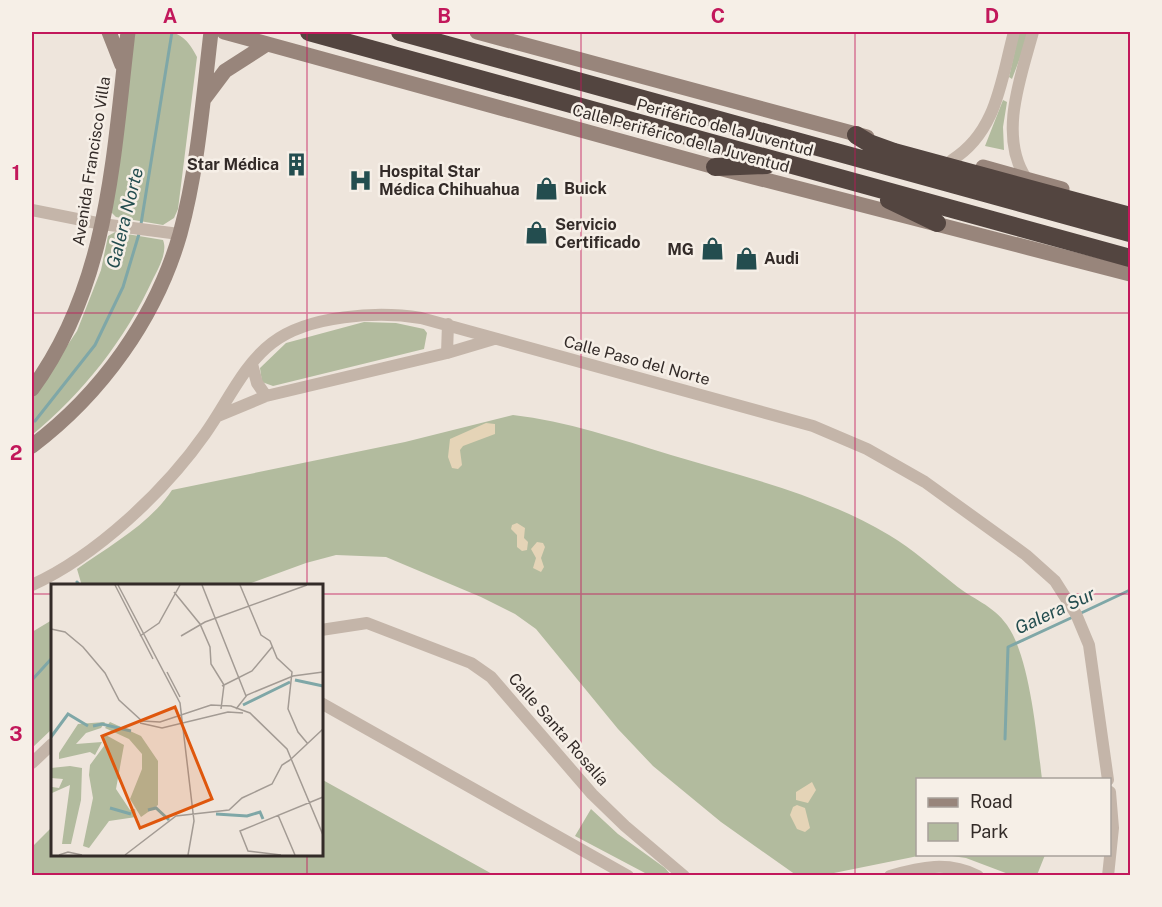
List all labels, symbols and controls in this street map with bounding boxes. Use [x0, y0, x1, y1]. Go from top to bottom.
text: A [163, 4, 177, 28]
text: B [437, 4, 451, 28]
text: C [711, 4, 725, 28]
text: D [985, 4, 999, 28]
street label: Avenida Francisco Villa [69, 75, 114, 247]
street label: Periférico de la Juventud [634, 95, 815, 160]
street label: Calle Periférico de la Juventud [570, 100, 792, 177]
building icon: Star Médica [284, 151, 310, 177]
place label: Star Médica [187, 155, 279, 174]
text: 1 [12, 161, 20, 185]
place label: Hospital Star Médica Chihuahua [379, 162, 520, 199]
water label: Galera Norte [102, 165, 147, 270]
hospital icon: Hospital Star Médica Chihuahua [348, 167, 374, 193]
shop icon: Buick [533, 175, 559, 201]
place label: Buick [564, 179, 607, 198]
place label: Servicio Certificado [555, 215, 641, 252]
shop icon: Servicio Certificado [524, 220, 550, 246]
shop icon: MG [699, 236, 725, 262]
place label: MG [667, 240, 694, 259]
shop icon: Audi [733, 245, 759, 271]
place label: Audi [764, 249, 799, 268]
street label: Calle Paso del Norte [562, 332, 712, 389]
text: 2 [10, 441, 22, 465]
water label: Galera Sur [1011, 583, 1099, 638]
inset map [51, 584, 322, 856]
street label: Calle Santa Rosalía [505, 669, 613, 790]
text: 3 [9, 722, 23, 746]
legend [916, 778, 1111, 856]
text: Road [970, 791, 1013, 812]
text: Park [970, 821, 1008, 842]

